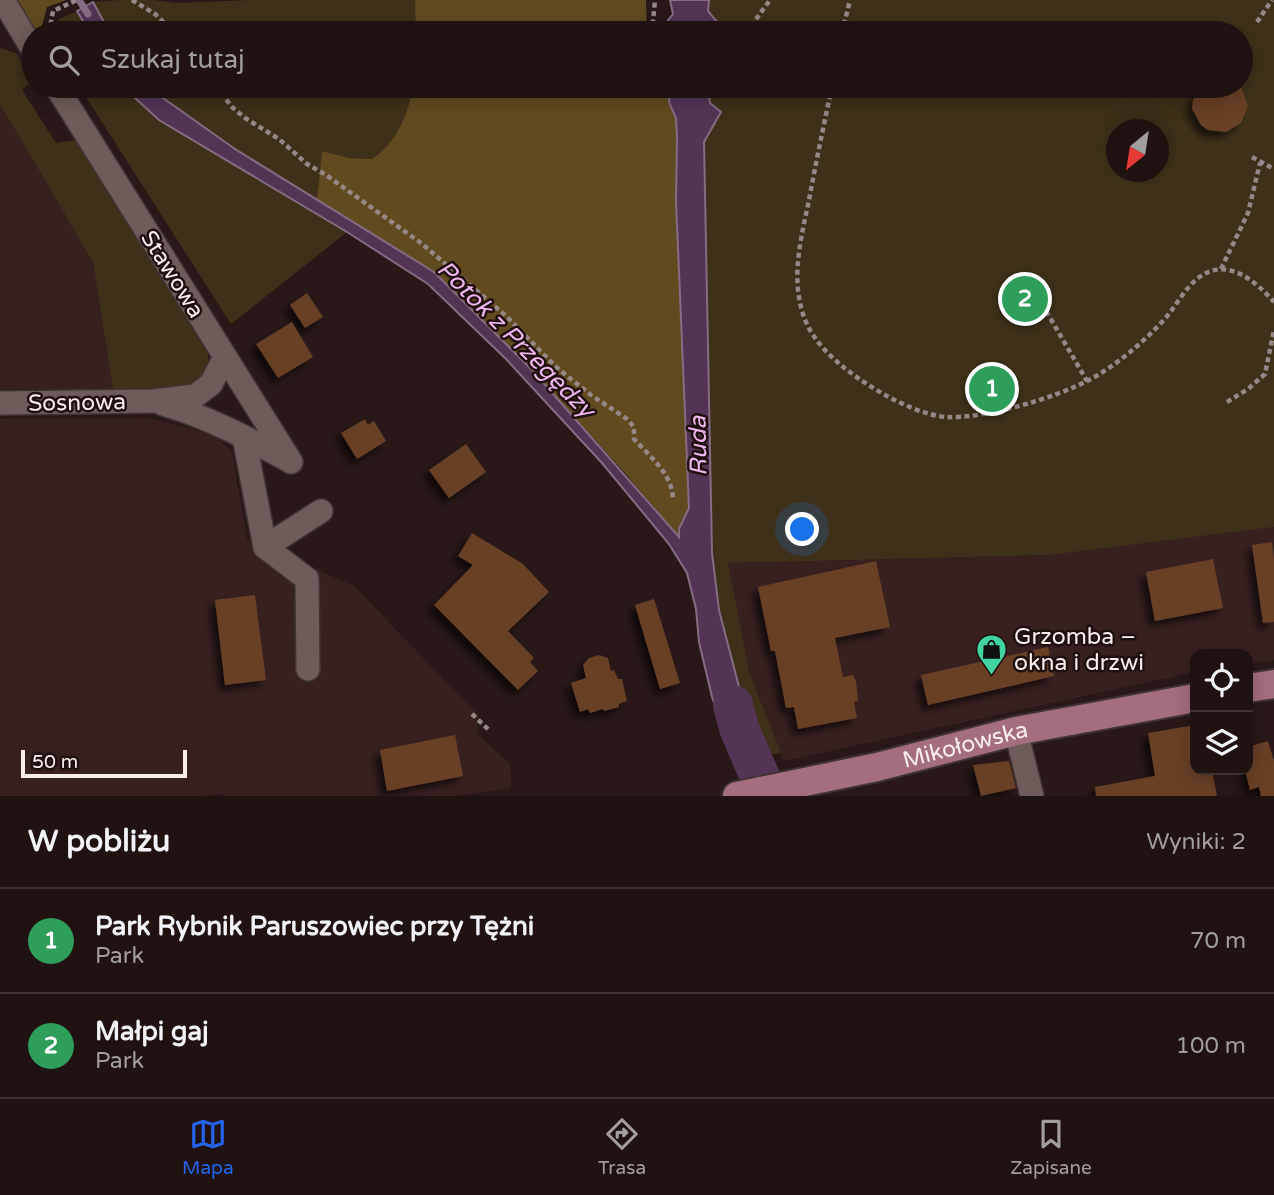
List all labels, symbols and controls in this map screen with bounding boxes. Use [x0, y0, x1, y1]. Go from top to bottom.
search box [21, 21, 1253, 98]
icon: search [45, 41, 83, 79]
text: Szukaj tutaj [101, 44, 245, 75]
north arrow [1106, 119, 1169, 182]
street label: Stawowa [134, 226, 210, 324]
water label: Potok z Przegędzy [431, 255, 603, 426]
pin: 2 [1002, 273, 1048, 325]
pin: 1 [969, 363, 1015, 415]
street label: Sosnowa [28, 388, 126, 418]
water label: Ruda [683, 415, 714, 476]
your location [785, 512, 819, 546]
place label: Grzomba – okna i drzwi [1014, 623, 1144, 677]
shop icon: Grzomba – okna i drzwi [974, 632, 1008, 676]
map controls [1190, 649, 1253, 775]
button: locate [1190, 649, 1253, 712]
button: layers [1190, 712, 1253, 775]
street label: Mikołowska [900, 716, 1030, 775]
scale bar [21, 747, 187, 779]
text: 50 m [32, 751, 78, 773]
text: W pobliżu [28, 823, 170, 860]
text: Wyniki: 2 [1146, 828, 1246, 856]
text: Park Rybnik Paruszowiec przy Tężni [95, 911, 534, 942]
text: 1 [44, 927, 58, 955]
text: 70 m [1190, 927, 1246, 955]
text: Park [95, 942, 144, 970]
text: Małpi gaj [95, 1016, 209, 1047]
text: 2 [44, 1032, 58, 1060]
text: 100 m [1176, 1032, 1246, 1060]
text: Park [95, 1047, 144, 1075]
tab: Mapa [182, 1115, 234, 1179]
tab: Trasa [598, 1115, 646, 1179]
tab: Zapisane [1010, 1115, 1092, 1179]

